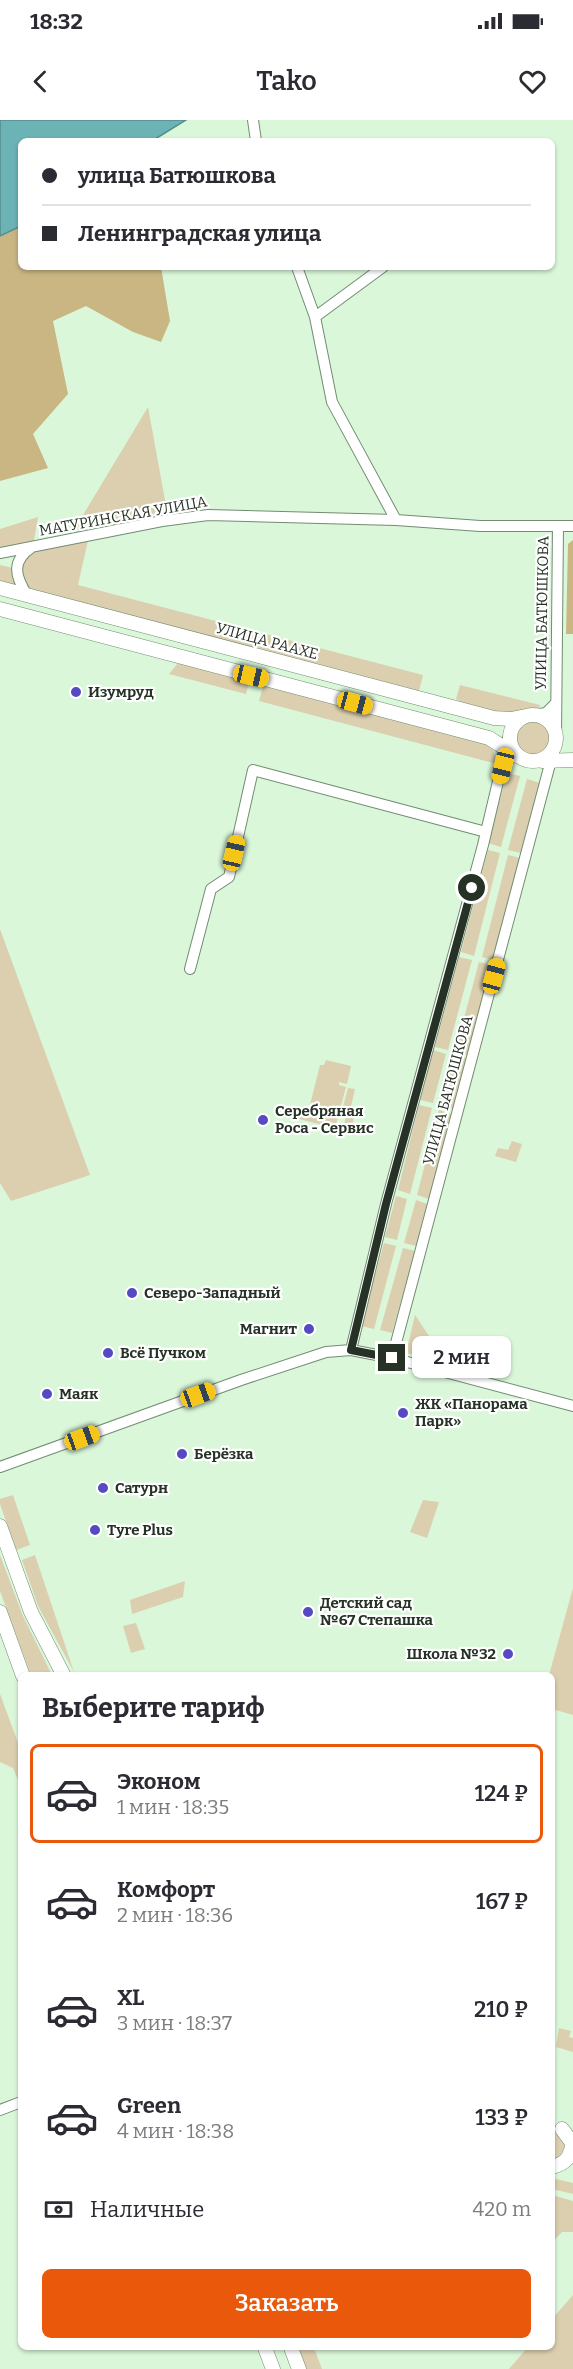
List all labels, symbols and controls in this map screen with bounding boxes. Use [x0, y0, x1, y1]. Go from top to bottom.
text: 18:32 [30, 8, 83, 35]
icon: back [24, 65, 57, 98]
text: Tako [256, 65, 317, 97]
icon: heart [516, 65, 549, 98]
text: улица Батюшкова [78, 162, 276, 189]
text: Ленинградская улица [78, 220, 321, 247]
street label: МАТУРИНСКАЯ УЛИЦА [38, 492, 209, 540]
street label: УЛИЦА БАТЮШКОВА [532, 535, 552, 690]
street label: УЛИЦА РААХЕ [214, 619, 320, 663]
car [231, 663, 271, 689]
place label: Изумруд [88, 683, 154, 701]
marker: Изумруд [69, 685, 83, 699]
car [335, 690, 375, 716]
car [490, 746, 516, 786]
car [221, 833, 247, 873]
route start [458, 874, 485, 901]
car [481, 956, 507, 996]
street label: УЛИЦА БАТЮШКОВА [419, 1013, 477, 1167]
place label: Серебряная Роса - Сервис [275, 1102, 374, 1137]
marker: Серебряная Роса - Сервис [256, 1113, 270, 1127]
place label: Северо-Западный [144, 1284, 281, 1302]
marker: Северо-Западный [125, 1286, 139, 1300]
place label: Магнит [240, 1320, 298, 1338]
marker: Магнит [302, 1322, 316, 1336]
callout: 2 мин [413, 1337, 512, 1379]
place label: Всё Пучком [120, 1344, 206, 1362]
route end [378, 1344, 405, 1371]
text: 2 мин [433, 1345, 490, 1369]
marker: Всё Пучком [101, 1346, 115, 1360]
car [178, 1380, 218, 1410]
place label: Маяк [59, 1385, 99, 1403]
marker: Маяк [40, 1387, 54, 1401]
place label: ЖК «Панорама Парк» [415, 1395, 528, 1430]
marker: ЖК «Панорама Парк» [396, 1406, 410, 1420]
car [62, 1423, 102, 1453]
place label: Берёзка [194, 1445, 254, 1463]
marker: Берёзка [175, 1447, 189, 1461]
place label: Сатурн [115, 1479, 168, 1497]
marker: Сатурн [96, 1481, 110, 1495]
place label: Tyre Plus [107, 1521, 173, 1539]
marker: Tyre Plus [88, 1523, 102, 1537]
place label: Детский сад №67 Степашка [320, 1594, 434, 1629]
marker: Детский сад №67 Степашка [301, 1605, 315, 1619]
place label: Школа №32 [407, 1645, 496, 1663]
marker: Школа №32 [501, 1647, 515, 1661]
text: Выберите тариф [42, 1692, 265, 1724]
icon: car [45, 1767, 99, 1821]
text: Эконом [117, 1768, 200, 1795]
text: 124 ₽ [475, 1780, 528, 1807]
text: 1 мин · 18:35 [117, 1795, 229, 1819]
icon: car [45, 1875, 99, 1929]
text: Комфорт [117, 1876, 215, 1903]
text: 167 ₽ [476, 1888, 528, 1915]
text: 2 мин · 18:36 [117, 1903, 233, 1927]
icon: car [45, 1983, 99, 2037]
text: XL [117, 1984, 144, 2011]
text: 210 ₽ [474, 1996, 528, 2023]
text: 3 мин · 18:37 [117, 2011, 232, 2035]
icon: car [45, 2091, 99, 2145]
text: Green [117, 2092, 181, 2119]
text: 133 ₽ [475, 2104, 528, 2131]
text: 4 мин · 18:38 [117, 2119, 234, 2143]
icon: cash [42, 2193, 75, 2226]
text: Наличные [90, 2196, 204, 2223]
text: 420 m [473, 2197, 531, 2221]
button: Заказать [42, 2269, 531, 2338]

